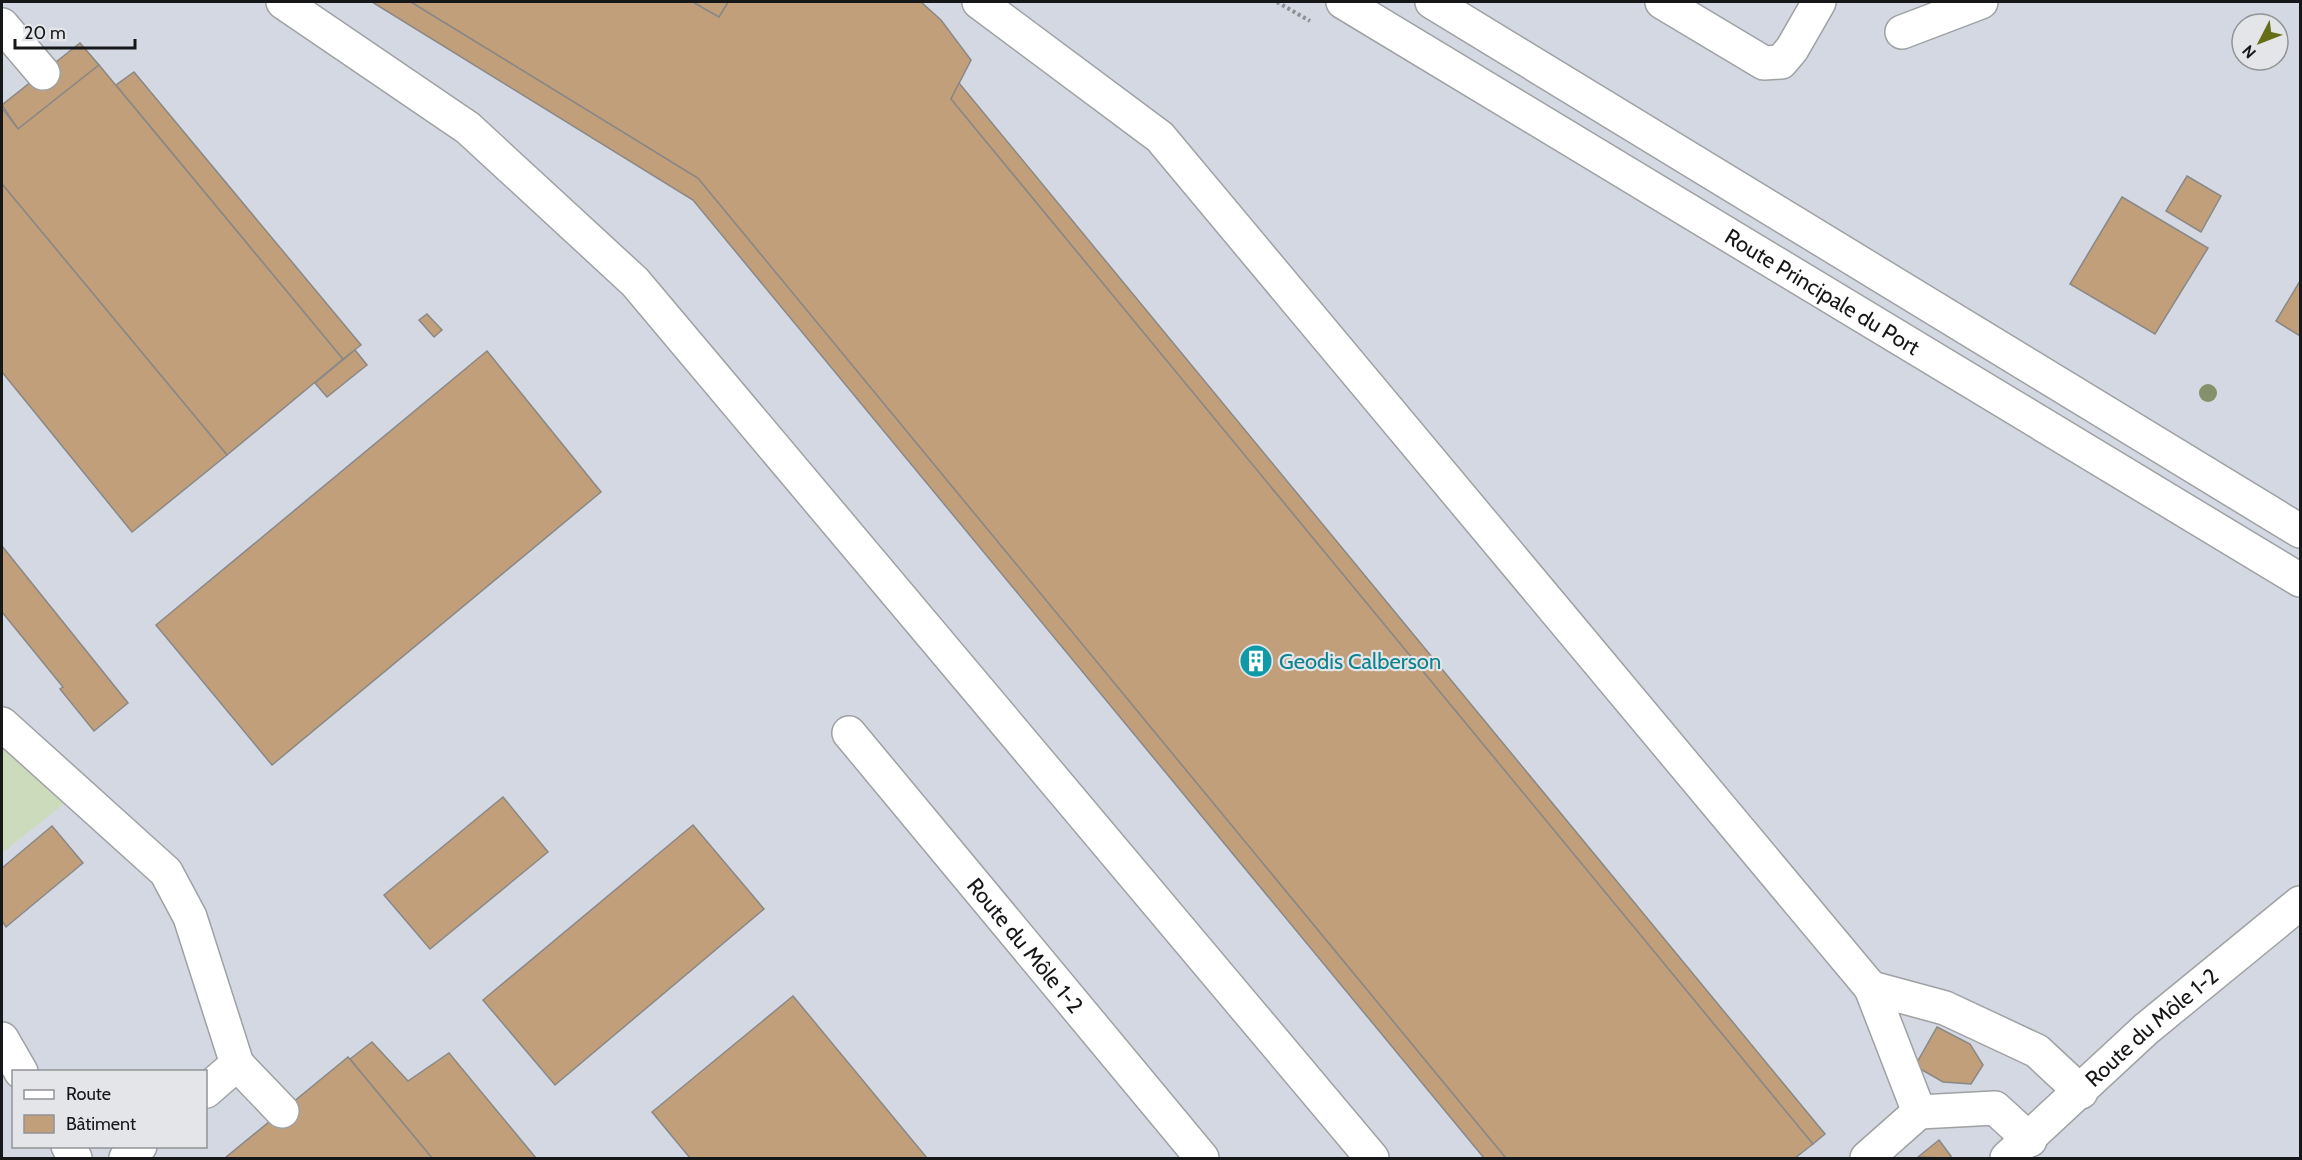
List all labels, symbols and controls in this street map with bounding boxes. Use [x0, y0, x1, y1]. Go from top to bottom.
scale bar [15, 12, 135, 50]
north arrow [2230, 12, 2290, 72]
text: 20 m [24, 22, 66, 44]
text: N [2238, 41, 2260, 62]
street label: Route Principale du Port [1720, 222, 1925, 361]
building icon: Geodis Calberson [1238, 643, 1274, 679]
place label: Geodis Calberson [1279, 648, 1441, 675]
street label: Route du Môle 1-2 [961, 872, 1089, 1018]
street label: Route du Môle 1-2 [2079, 962, 2224, 1092]
legend [12, 1070, 207, 1148]
text: Route [66, 1083, 111, 1105]
text: Bâtiment [66, 1113, 136, 1135]

